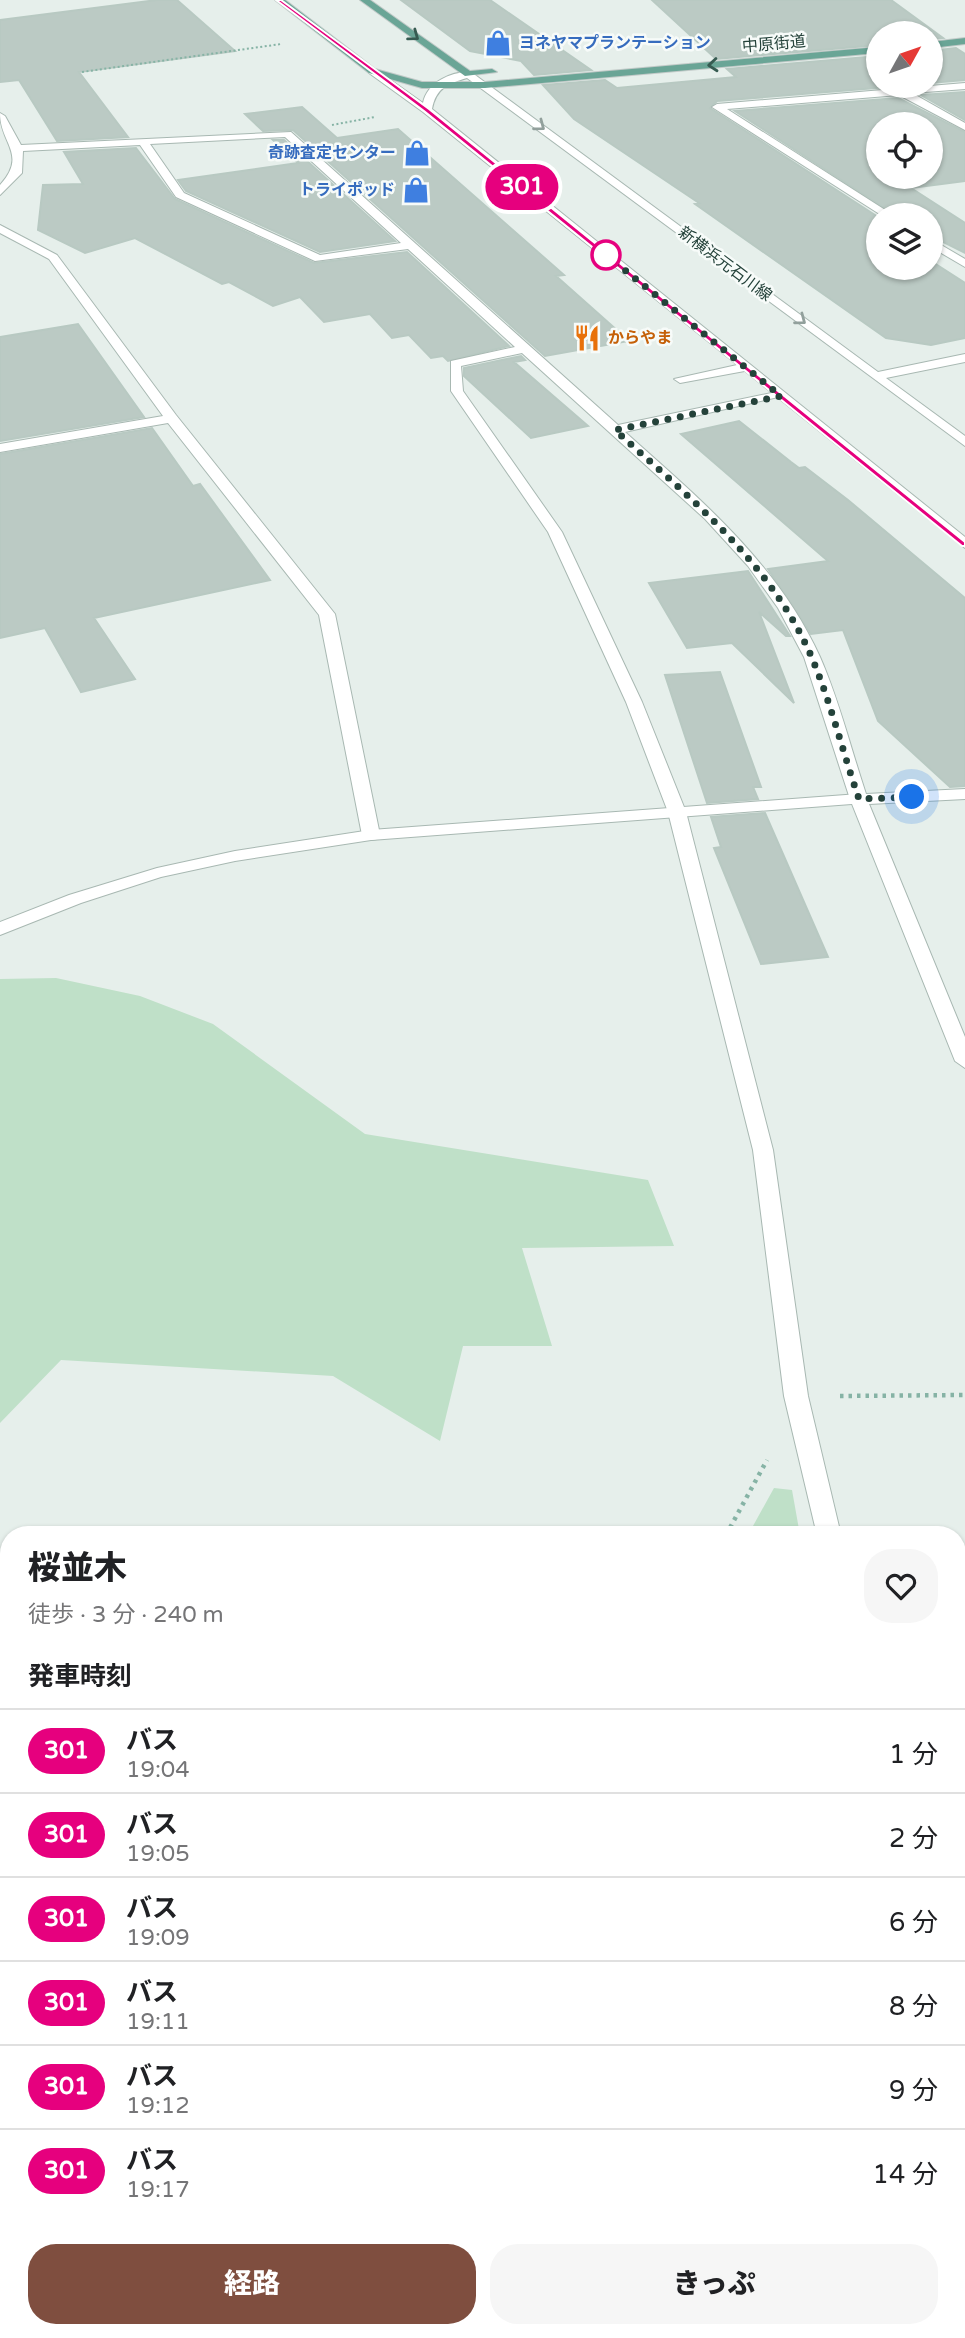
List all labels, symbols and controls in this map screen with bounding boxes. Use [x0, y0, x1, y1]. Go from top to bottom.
north arrow [866, 21, 943, 98]
map controls [866, 21, 943, 280]
one-way arrow [406, 28, 419, 40]
shop icon: ヨネヤマプランテーション [483, 28, 513, 58]
street label: 中原街道 [741, 31, 807, 57]
place label: ヨネヤマプランテーション [519, 33, 711, 53]
one-way arrow [707, 57, 718, 72]
button: locate [866, 112, 943, 189]
one-way arrow [532, 118, 545, 130]
shop icon: 奇跡査定センター [402, 138, 432, 168]
place label: 奇跡査定センター [268, 143, 396, 163]
line badge: 301 [482, 164, 562, 210]
text: 301 [499, 172, 545, 201]
shop icon: トライポッド [401, 175, 431, 205]
place label: トライポッド [299, 180, 395, 200]
button: layers [866, 203, 943, 280]
street label: 新横浜元石川線 [674, 222, 776, 306]
unlabelled marker [591, 240, 621, 270]
one-way arrow [793, 312, 806, 325]
restaurant icon: からやま [572, 323, 602, 353]
place label: からやま [608, 328, 672, 348]
your location [894, 779, 929, 814]
text: 桜並木 [28, 1549, 127, 1588]
button: heart [864, 1549, 938, 1623]
text: 徒歩 · 3 分 · 240 m [28, 1601, 224, 1629]
text: 発車時刻 [28, 1661, 132, 1692]
text: バス [126, 1725, 178, 1756]
text: 301 [44, 1736, 89, 1765]
text: 1 分 [889, 1739, 938, 1770]
text: 19:04 [126, 1756, 190, 1784]
text: バス [126, 1809, 178, 1840]
text: 301 [44, 1820, 89, 1849]
text: 2 分 [889, 1823, 938, 1854]
text: 19:05 [126, 1840, 190, 1868]
text: バス [126, 1893, 178, 1924]
text: 301 [44, 1904, 89, 1933]
text: 6 分 [889, 1907, 938, 1938]
text: 19:09 [126, 1924, 190, 1952]
text: バス [126, 1977, 178, 2008]
text: 301 [44, 1988, 89, 2017]
text: 8 分 [889, 1991, 938, 2022]
text: 19:11 [126, 2008, 190, 2036]
text: バス [126, 2061, 178, 2092]
text: 301 [44, 2072, 89, 2101]
text: 9 分 [889, 2075, 938, 2106]
text: 19:12 [126, 2092, 190, 2120]
text: バス [126, 2145, 178, 2176]
text: 301 [44, 2156, 89, 2185]
text: 14 分 [873, 2159, 938, 2190]
text: 19:17 [126, 2176, 190, 2204]
button: 経路 [28, 2244, 476, 2324]
button: きっぷ [490, 2244, 938, 2324]

